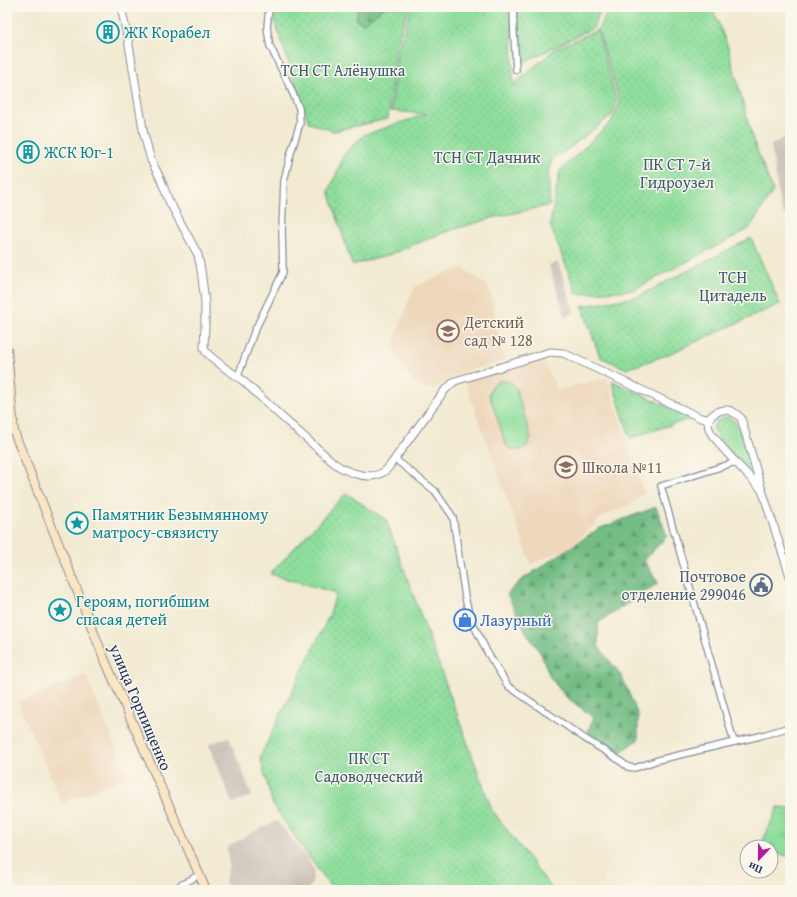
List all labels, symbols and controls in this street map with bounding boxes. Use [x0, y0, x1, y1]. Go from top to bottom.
building icon: ЖК Корабел [95, 19, 121, 45]
place label: ЖК Корабел [123, 20, 211, 44]
park label: ТСН СТ Алёнушка [281, 58, 406, 82]
building icon: ЖСК Юг-1 [15, 139, 41, 165]
place label: ЖСК Юг-1 [43, 140, 114, 164]
park label: ТСН СТ Дачник [434, 145, 541, 169]
park label: ПК СТ 7-й Гидроузел [640, 152, 714, 194]
park label: ТСН Цитадель [699, 265, 767, 307]
place label: Детский сад № 128 [463, 310, 533, 352]
school or university icon: Детский сад № 128 [435, 318, 461, 344]
school or university icon: Школа №11 [553, 454, 579, 480]
place label: Школа №11 [582, 455, 662, 479]
place label: Памятник Безымянному матросу-связисту [92, 502, 268, 544]
place icon: Памятник Безымянному матросу-связисту [64, 510, 90, 536]
place label: Почтовое отделение 299046 [622, 564, 746, 606]
public building icon: Почтовое отделение 299046 [748, 572, 774, 598]
place label: Героям, погибшим спасая детей [76, 589, 210, 631]
place icon: Героям, погибшим спасая детей [47, 597, 73, 623]
shop icon: Лазурный [452, 607, 478, 633]
place label: Лазурный [480, 608, 552, 632]
street label: улица Горпищенко [103, 639, 179, 774]
park label: ПК СТ Садоводческий [315, 746, 424, 788]
north arrow [739, 839, 779, 879]
text: Пн [745, 858, 765, 878]

